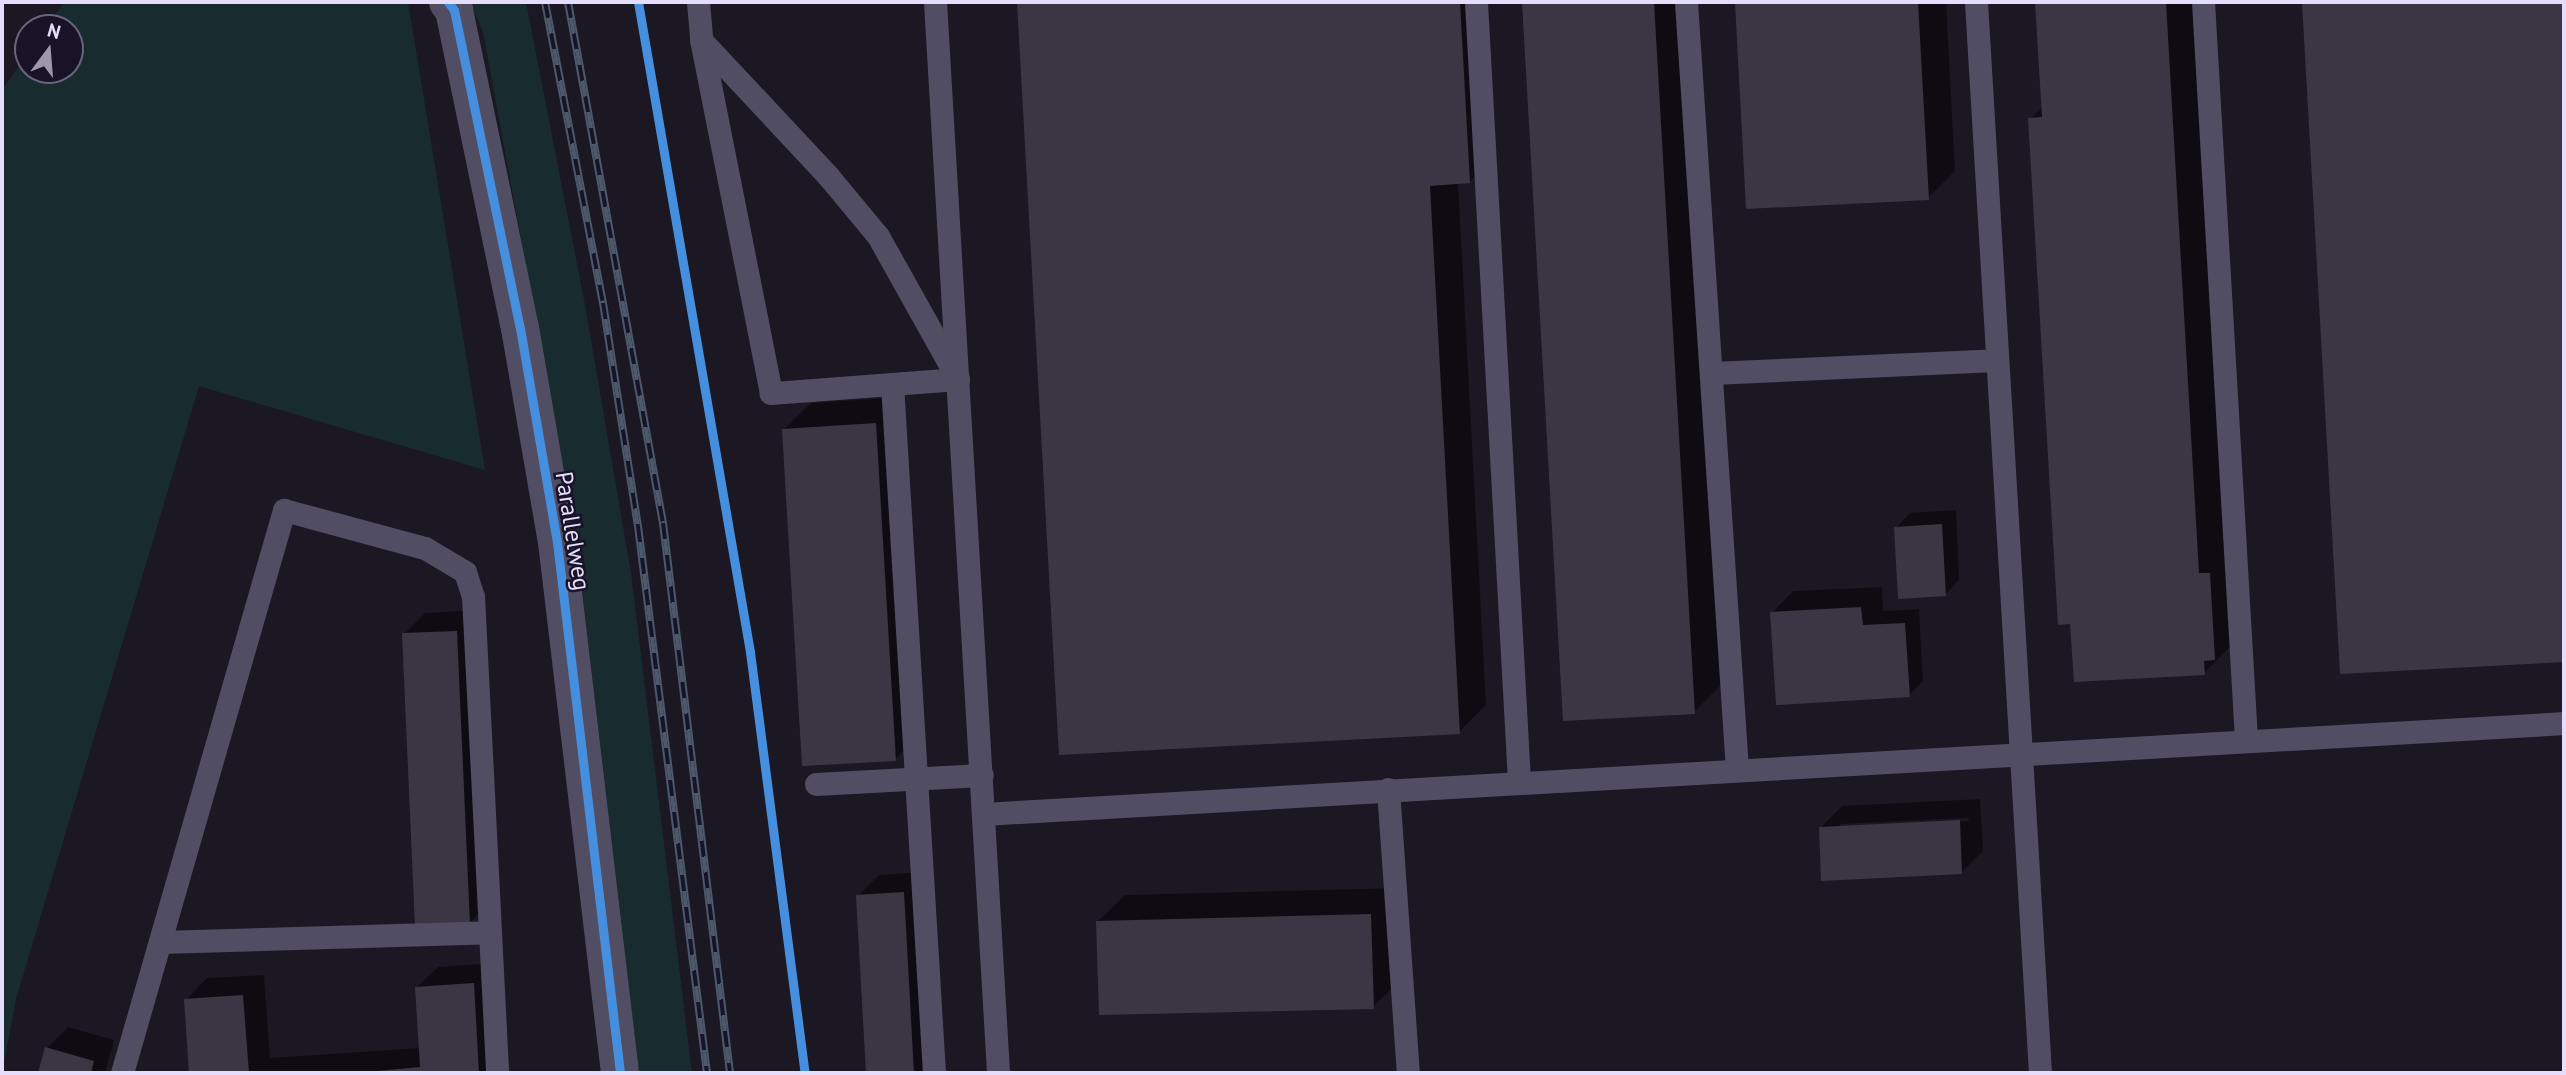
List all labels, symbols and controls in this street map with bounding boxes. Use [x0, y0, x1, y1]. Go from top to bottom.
north arrow [14, 14, 84, 84]
text: N [45, 17, 64, 44]
street label: Parallelweg [549, 470, 597, 592]

